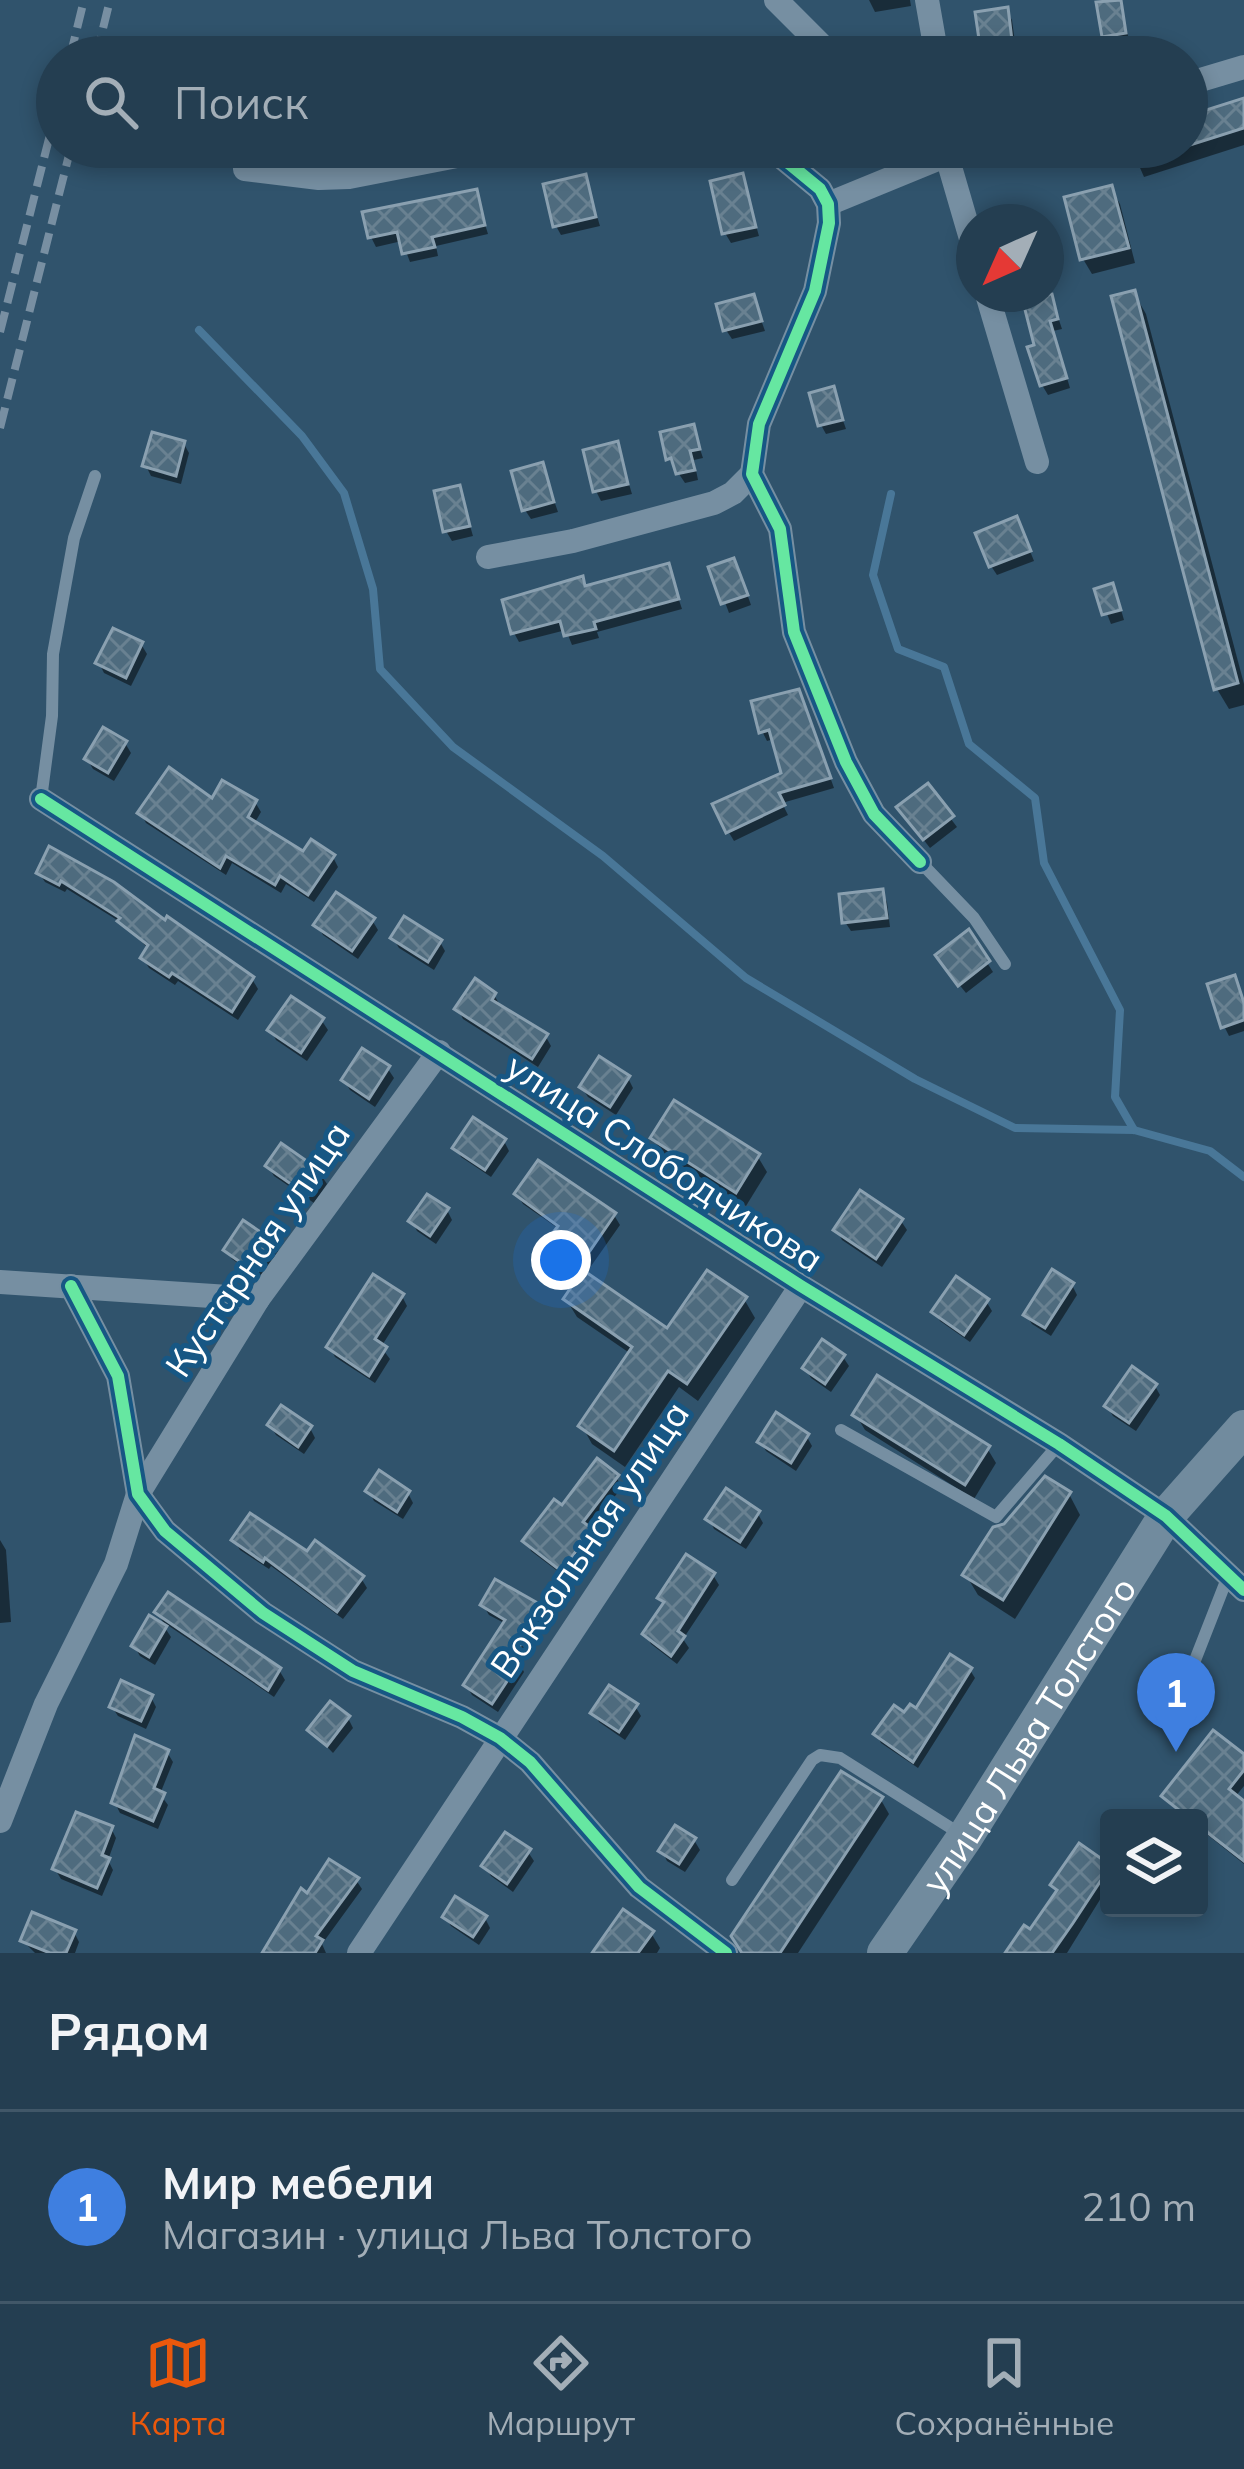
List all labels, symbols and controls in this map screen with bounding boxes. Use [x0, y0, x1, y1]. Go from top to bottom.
search box [36, 36, 1208, 168]
icon: search [78, 69, 144, 135]
text: Поиск [174, 74, 308, 130]
north arrow [956, 204, 1064, 312]
street label: улица Слободчикова [498, 1043, 832, 1281]
street label: Кустарная улица [155, 1113, 359, 1385]
your location [531, 1230, 591, 1290]
street label: Вокзальная улица [480, 1392, 698, 1686]
street label: улица Льва Толстого [911, 1568, 1145, 1902]
pin: 1 [1137, 1653, 1215, 1752]
map controls [1100, 1809, 1208, 1917]
button: layers [1100, 1809, 1208, 1917]
text: Рядом [48, 1999, 210, 2063]
text: Мир мебели [162, 2154, 434, 2210]
text: 1 [75, 2182, 99, 2231]
text: 210 m [1081, 2182, 1196, 2231]
text: Магазин · улица Льва Толстого [162, 2210, 753, 2259]
tab: Карта [130, 2330, 227, 2443]
tab: Маршрут [487, 2330, 635, 2443]
tab: Сохранённые [895, 2330, 1114, 2443]

